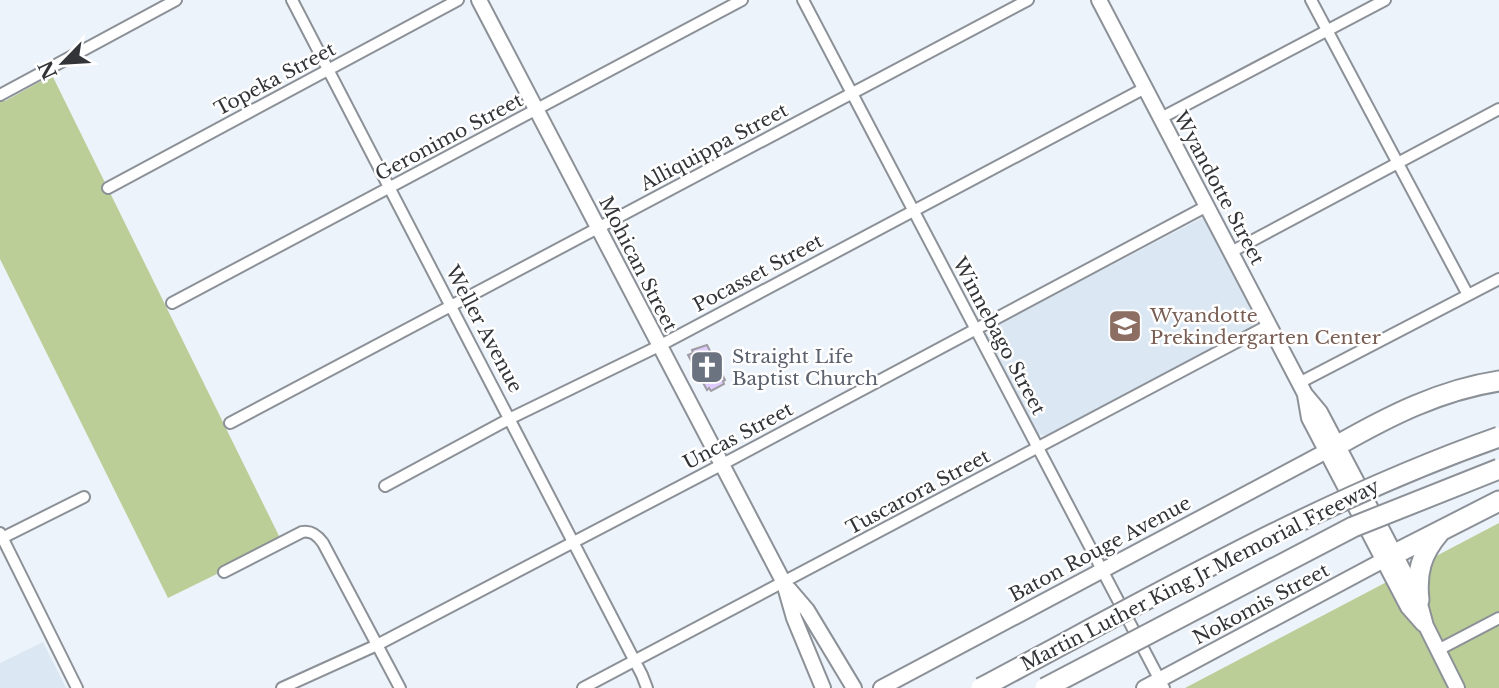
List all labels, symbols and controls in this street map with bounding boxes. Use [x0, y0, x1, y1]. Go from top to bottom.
north arrow [28, 28, 98, 98]
street label: Topeka Street [210, 37, 340, 121]
text: N [34, 57, 62, 83]
street label: Geronimo Street [371, 88, 527, 186]
street label: Alliquippa Street [635, 98, 792, 196]
street label: Wyandotte Street [1168, 107, 1270, 269]
street label: Mohican Street [594, 193, 682, 336]
street label: Pocasset Street [689, 229, 827, 317]
street label: Winnebago Street [947, 252, 1051, 419]
street label: Weller Avenue [440, 261, 527, 396]
place label: Wyandotte Prekindergarten Center [1149, 304, 1381, 349]
school or university icon: Wyandotte Prekindergarten Center [1106, 307, 1144, 345]
place label: Straight Life Baptist Church [732, 345, 878, 390]
church icon: Straight Life Baptist Church [688, 348, 726, 386]
street label: Uncas Street [679, 397, 797, 475]
street label: Tuscarora Street [842, 444, 995, 540]
street label: Martin Luther King Jr Memorial Freeway [1017, 474, 1383, 676]
street label: Baton Rouge Avenue [1005, 491, 1195, 607]
street label: Nokomis Street [1189, 558, 1334, 649]

